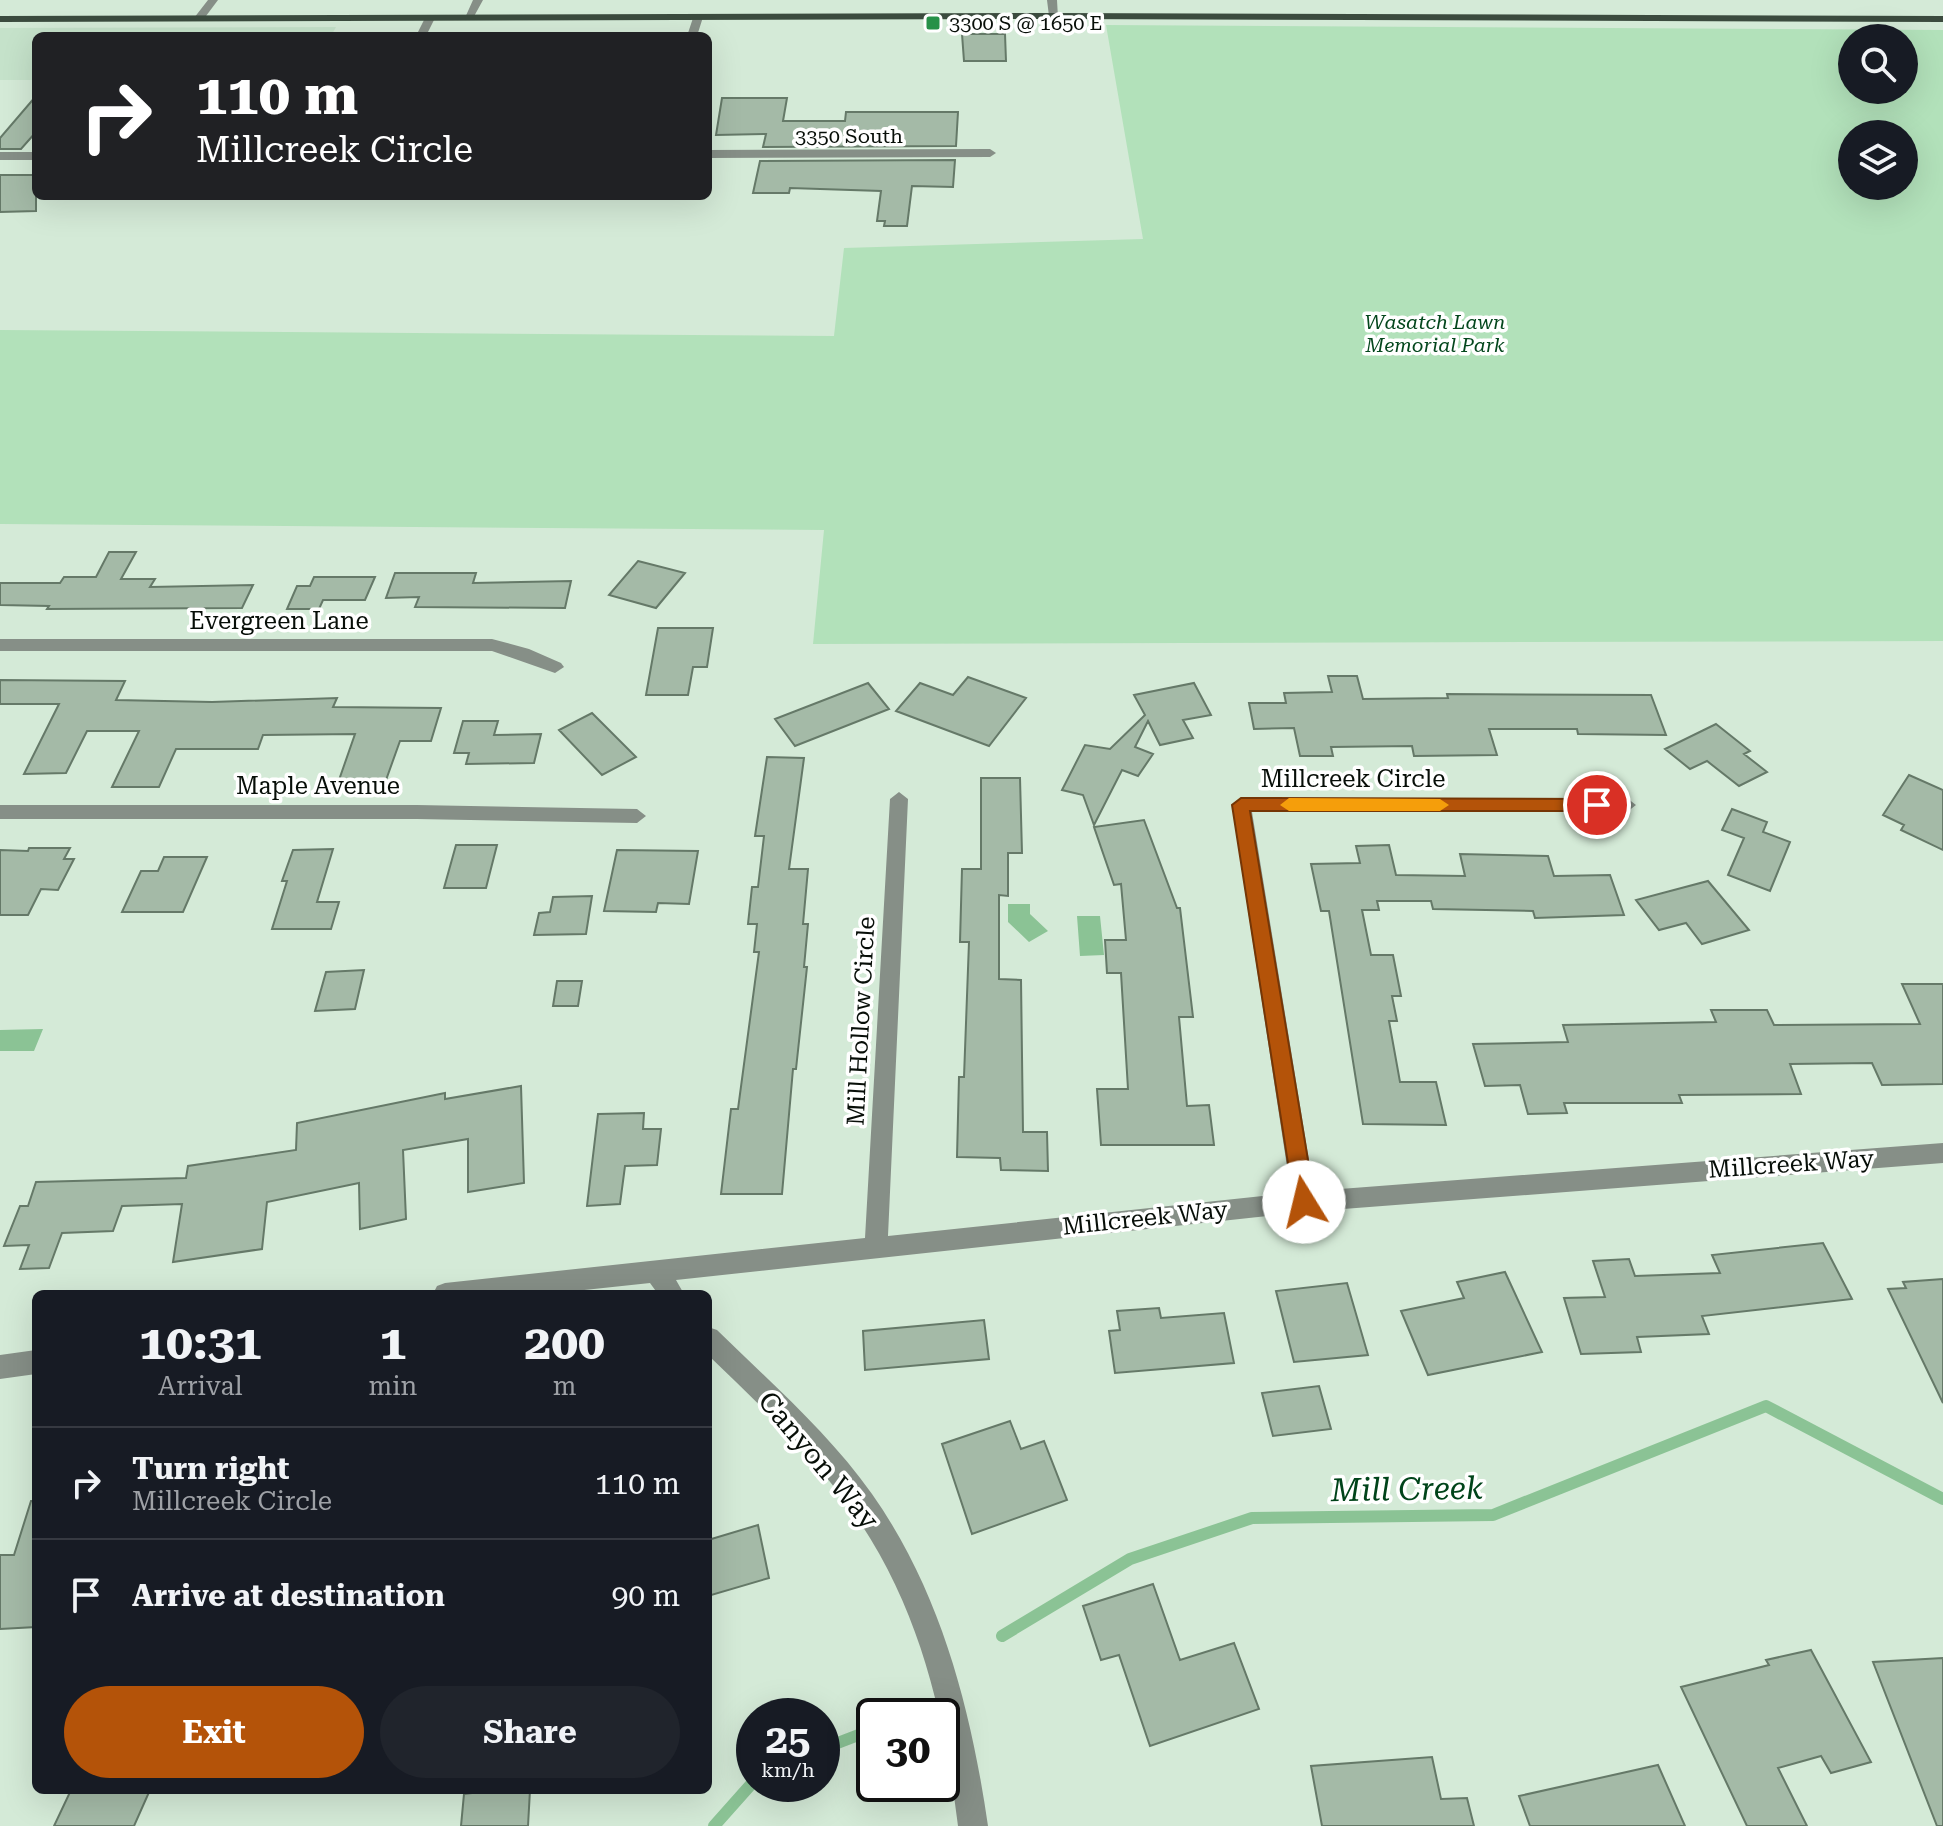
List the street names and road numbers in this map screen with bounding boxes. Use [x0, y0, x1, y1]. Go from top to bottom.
street label: 3350 South [795, 124, 903, 148]
street label: Evergreen Lane [189, 607, 369, 635]
street label: Millcreek Circle [1261, 765, 1445, 793]
street label: Maple Avenue [236, 772, 400, 800]
street label: Mill Hollow Circle [842, 916, 880, 1126]
street label: Millcreek Way [1707, 1144, 1876, 1184]
street label: Millcreek Way [1061, 1195, 1230, 1241]
street label: Canyon Way [751, 1385, 886, 1536]

